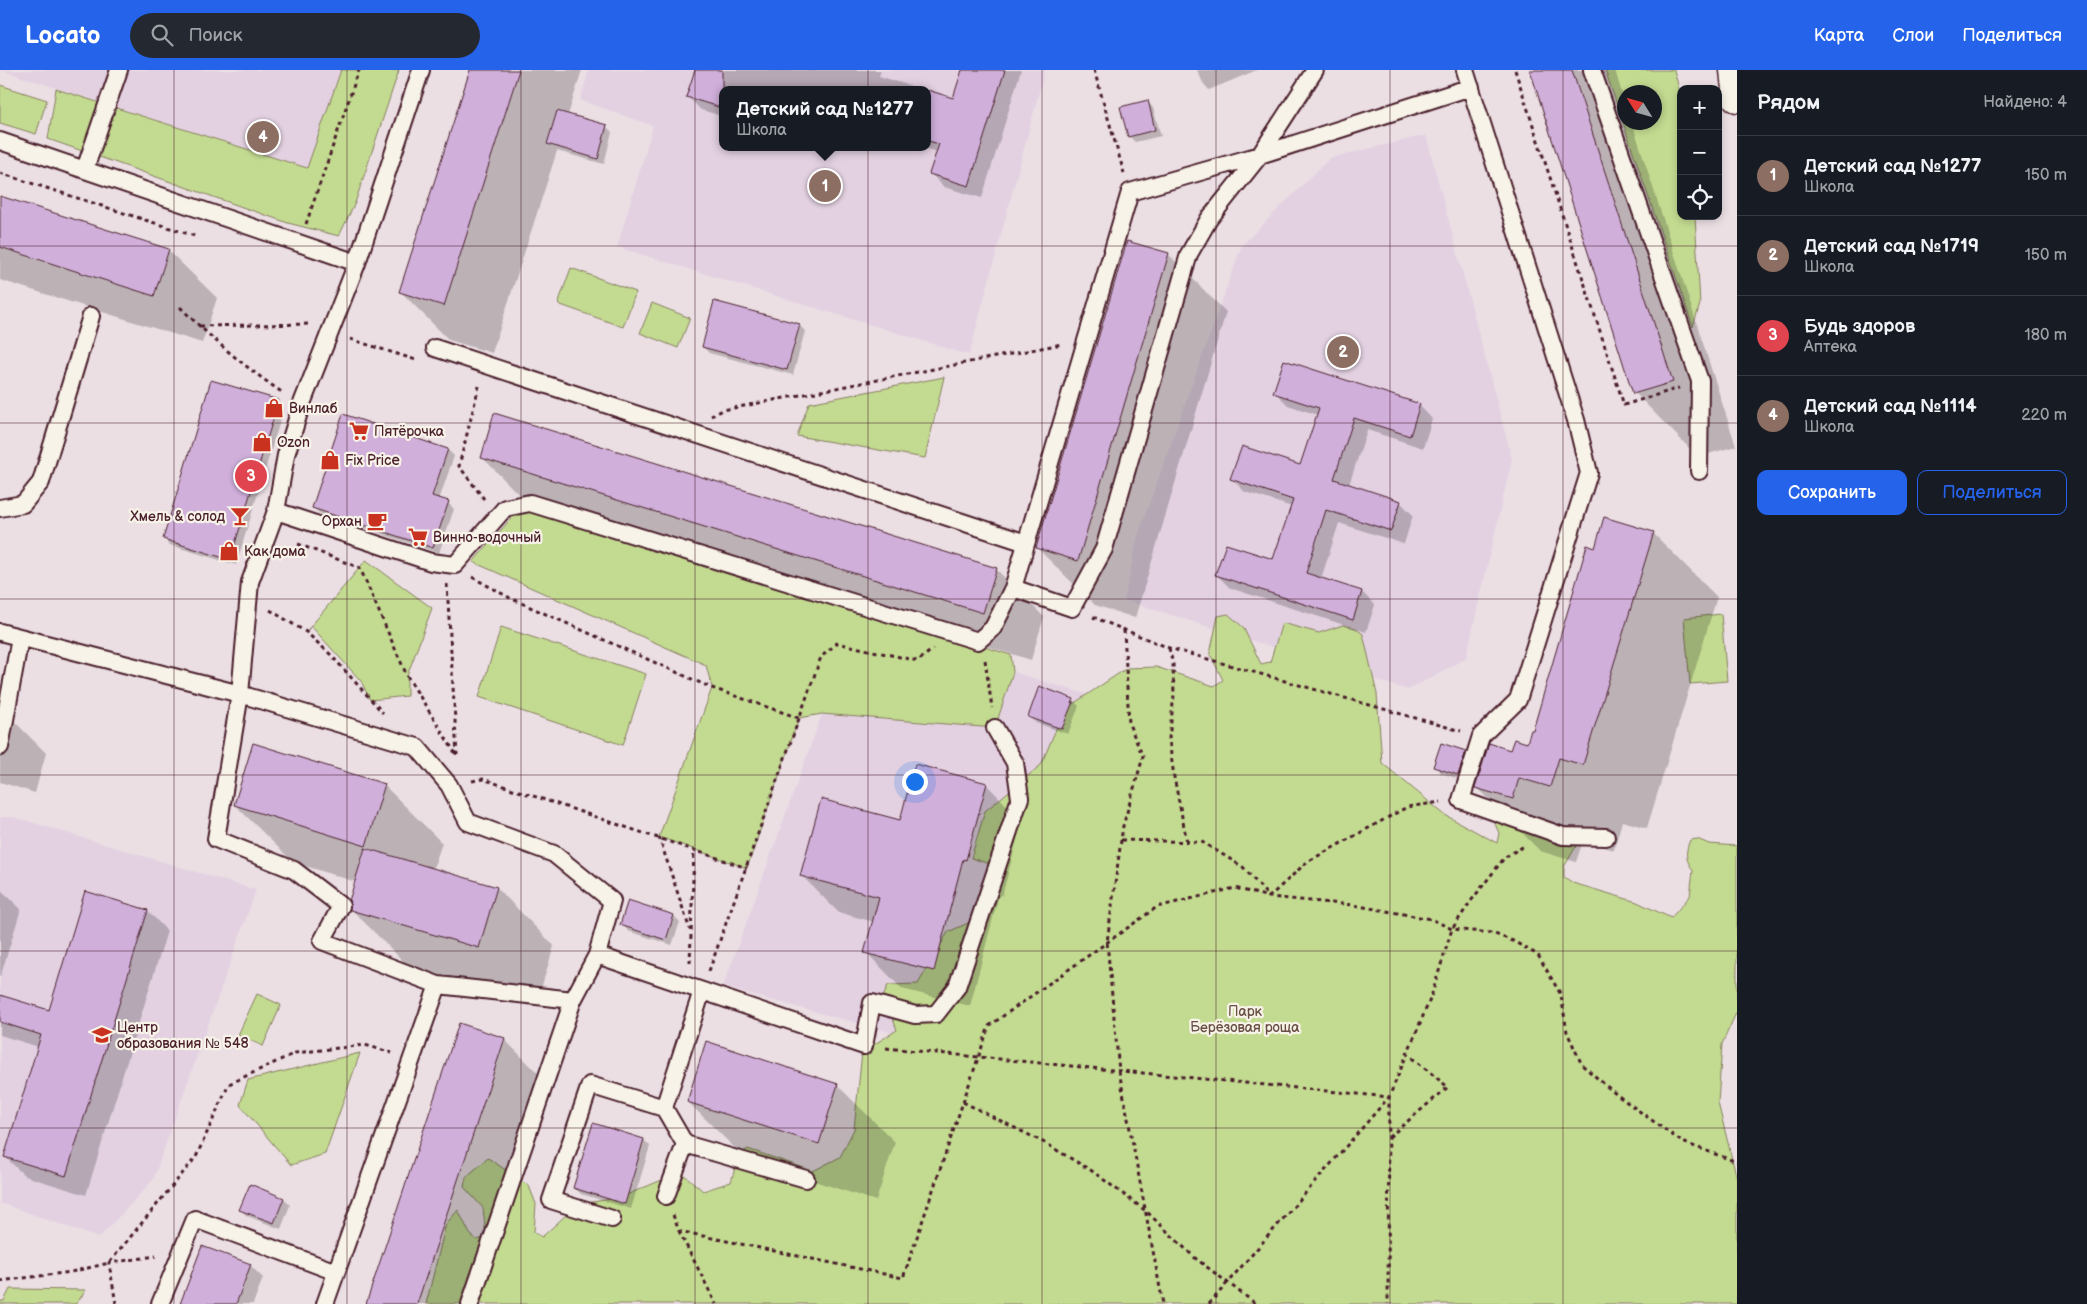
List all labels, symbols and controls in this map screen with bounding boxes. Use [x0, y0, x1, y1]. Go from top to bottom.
search box [130, 13, 480, 58]
text: Locato [25, 21, 100, 50]
icon: search [148, 21, 176, 49]
text: Поиск [188, 24, 243, 47]
text: Карта [1814, 25, 1864, 46]
text: Слои [1892, 25, 1934, 46]
text: Поделиться [1962, 25, 2062, 46]
north arrow [1617, 85, 1662, 130]
map controls [1677, 85, 1722, 220]
button: + [1677, 85, 1722, 130]
popup [719, 86, 931, 151]
text: Рядом [1757, 90, 1820, 115]
text: Найдено: 4 [1983, 93, 2067, 112]
text: Детский сад №1277 [736, 98, 914, 121]
pin: 4 [247, 118, 279, 156]
text: Школа [736, 121, 787, 140]
button: − [1677, 130, 1722, 175]
text: Детский сад №1277 [1804, 155, 1981, 178]
text: 1 [1770, 166, 1776, 185]
text: 150 m [2025, 166, 2067, 185]
pin: 1 [809, 167, 841, 205]
button: locate [1677, 175, 1722, 220]
text: Школа [1804, 178, 1854, 197]
text: Детский сад №1719 [1804, 235, 1979, 258]
text: 2 [1768, 246, 1778, 265]
text: 150 m [2025, 246, 2067, 265]
text: Школа [1804, 258, 1854, 277]
text: Будь здоров [1804, 315, 1915, 338]
text: 3 [1768, 326, 1778, 345]
text: 180 m [2025, 326, 2067, 345]
pin: 2 [1327, 333, 1359, 371]
text: Аптека [1804, 338, 1857, 357]
text: Детский сад №1114 [1804, 395, 1977, 418]
shop icon: Винлаб [263, 397, 285, 419]
place label: Винлаб [289, 400, 338, 417]
text: 4 [1768, 406, 1778, 425]
text: 220 m [2021, 406, 2067, 425]
text: Школа [1804, 418, 1854, 437]
supermarket icon: Пятёрочка [348, 420, 370, 442]
place label: Пятёрочка [374, 423, 445, 440]
shop icon: Ozon [251, 431, 273, 453]
place label: Ozon [277, 434, 310, 451]
shop icon: Fix Price [319, 449, 341, 471]
place label: Fix Price [345, 452, 400, 469]
pin: 3 [235, 457, 267, 495]
button: Сохранить [1757, 470, 1907, 515]
button: Поделиться [1917, 470, 2067, 515]
bar icon: Хмель & солод [229, 505, 251, 527]
place label: Хмель & солод [130, 508, 225, 525]
cafe icon: Орхан [366, 510, 388, 532]
place label: Орхан [322, 513, 362, 530]
supermarket icon: Винно-водочный [407, 526, 429, 548]
place label: Винно-водочный [433, 529, 541, 546]
shop icon: Как дома [218, 540, 240, 562]
place label: Как дома [244, 543, 307, 560]
your location [902, 769, 928, 795]
park label: Парк Берёзовая роща [1190, 1003, 1300, 1036]
place label: Центр образования № 548 [117, 1019, 249, 1052]
school or university icon: Центр образования № 548 [91, 1024, 113, 1046]

